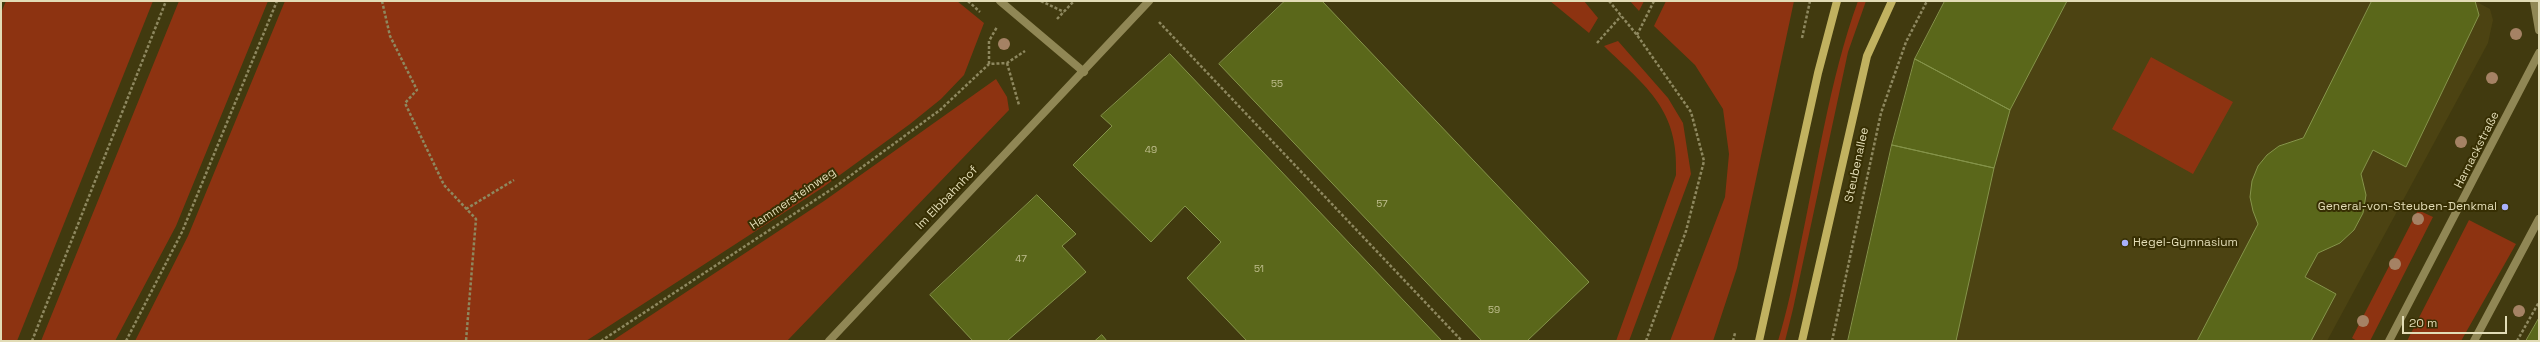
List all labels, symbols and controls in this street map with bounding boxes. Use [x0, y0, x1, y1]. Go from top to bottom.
house number: 55 [1271, 78, 1283, 90]
street label: Harnackstraße [2451, 109, 2503, 191]
street label: Steubenallee [1842, 126, 1872, 204]
house number: 49 [1145, 144, 1157, 156]
street label: Im Elbbahnhof [913, 163, 981, 233]
street label: Hammersteinweg [747, 165, 839, 233]
house number: 57 [1376, 198, 1388, 210]
place label: General-von-Steuben-Denkmal [2318, 200, 2497, 214]
marker: General-von-Steuben-Denkmal [2500, 202, 2510, 212]
place label: Hegel-Gymnasium [2133, 236, 2238, 250]
marker: Hegel-Gymnasium [2120, 238, 2130, 248]
house number: 47 [1015, 253, 1027, 265]
house number: 51 [1254, 263, 1264, 275]
house number: 59 [1488, 304, 1500, 316]
scale bar [2404, 308, 2509, 334]
text: 20 m [2409, 315, 2437, 331]

